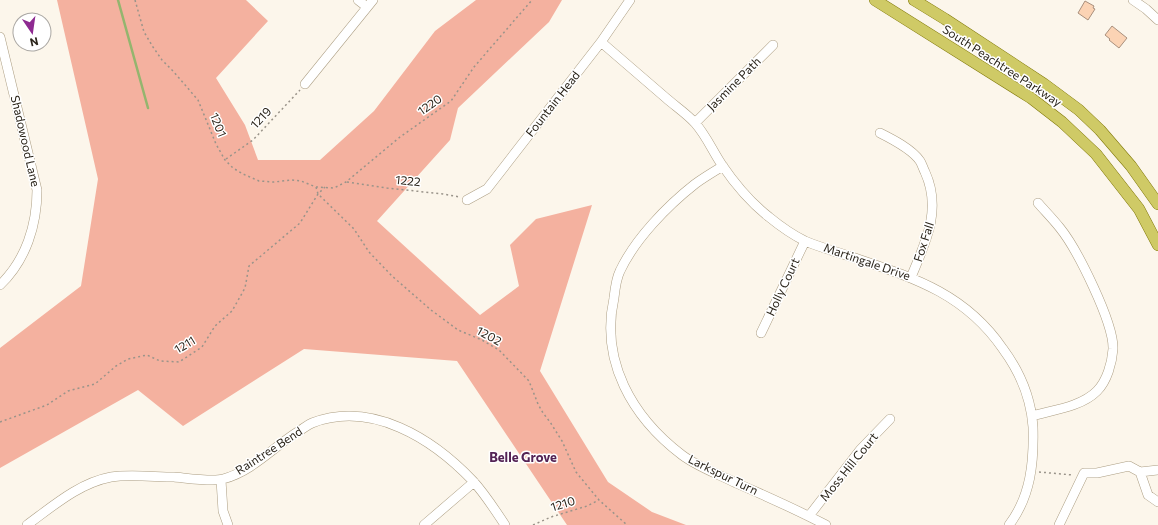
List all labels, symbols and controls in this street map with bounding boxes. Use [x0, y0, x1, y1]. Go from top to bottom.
north arrow [12, 12, 52, 52]
street label: South Peachtree Parkway [940, 21, 1065, 109]
text: N [29, 35, 40, 49]
street label: Jasmine Path [704, 54, 764, 114]
street label: Fountain Head [522, 68, 582, 139]
street label: 1220 [415, 91, 444, 117]
street label: Shadowood Lane [9, 94, 43, 188]
street label: 1219 [247, 104, 274, 131]
street label: 1201 [208, 111, 230, 139]
street label: 1222 [395, 172, 422, 188]
street label: Fox Fall [910, 220, 936, 263]
street label: Martingale Drive [822, 240, 912, 282]
street label: Holly Court [763, 255, 802, 318]
street label: 1202 [475, 323, 505, 348]
street label: 1211 [171, 332, 198, 356]
street label: Raintree Bend [233, 423, 304, 477]
street label: Moss Hill Court [816, 429, 880, 503]
district label: Belle Grove [489, 449, 557, 465]
street label: Larkspur Turn [686, 451, 761, 497]
street label: 1210 [549, 493, 577, 513]

